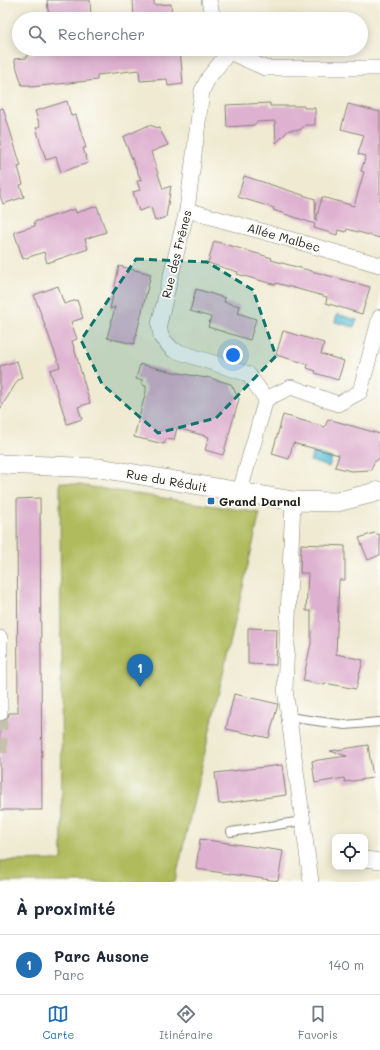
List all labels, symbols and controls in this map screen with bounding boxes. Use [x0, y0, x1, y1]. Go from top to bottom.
search box [12, 12, 368, 56]
icon: search [26, 23, 48, 45]
text: Rechercher [58, 24, 145, 44]
street label: Rue des Frênes [157, 208, 195, 300]
street label: Allée Malbec [246, 219, 322, 255]
your location [223, 345, 243, 365]
street label: Rue du Réduit [125, 465, 209, 495]
place label: Grand Darnal [219, 493, 300, 509]
marker: Grand Darnal [206, 496, 216, 506]
pin: 1 [127, 654, 153, 687]
map controls [332, 834, 368, 870]
button: locate [332, 834, 368, 870]
text: À proximité [16, 897, 115, 919]
text: Parc Ausone [54, 946, 149, 966]
text: 1 [26, 956, 32, 973]
text: 140 m [328, 956, 364, 973]
text: Parc [54, 966, 84, 983]
tab: Carte [42, 1003, 74, 1042]
tab: Itinéraire [159, 1003, 213, 1042]
tab: Favoris [298, 1003, 338, 1042]

